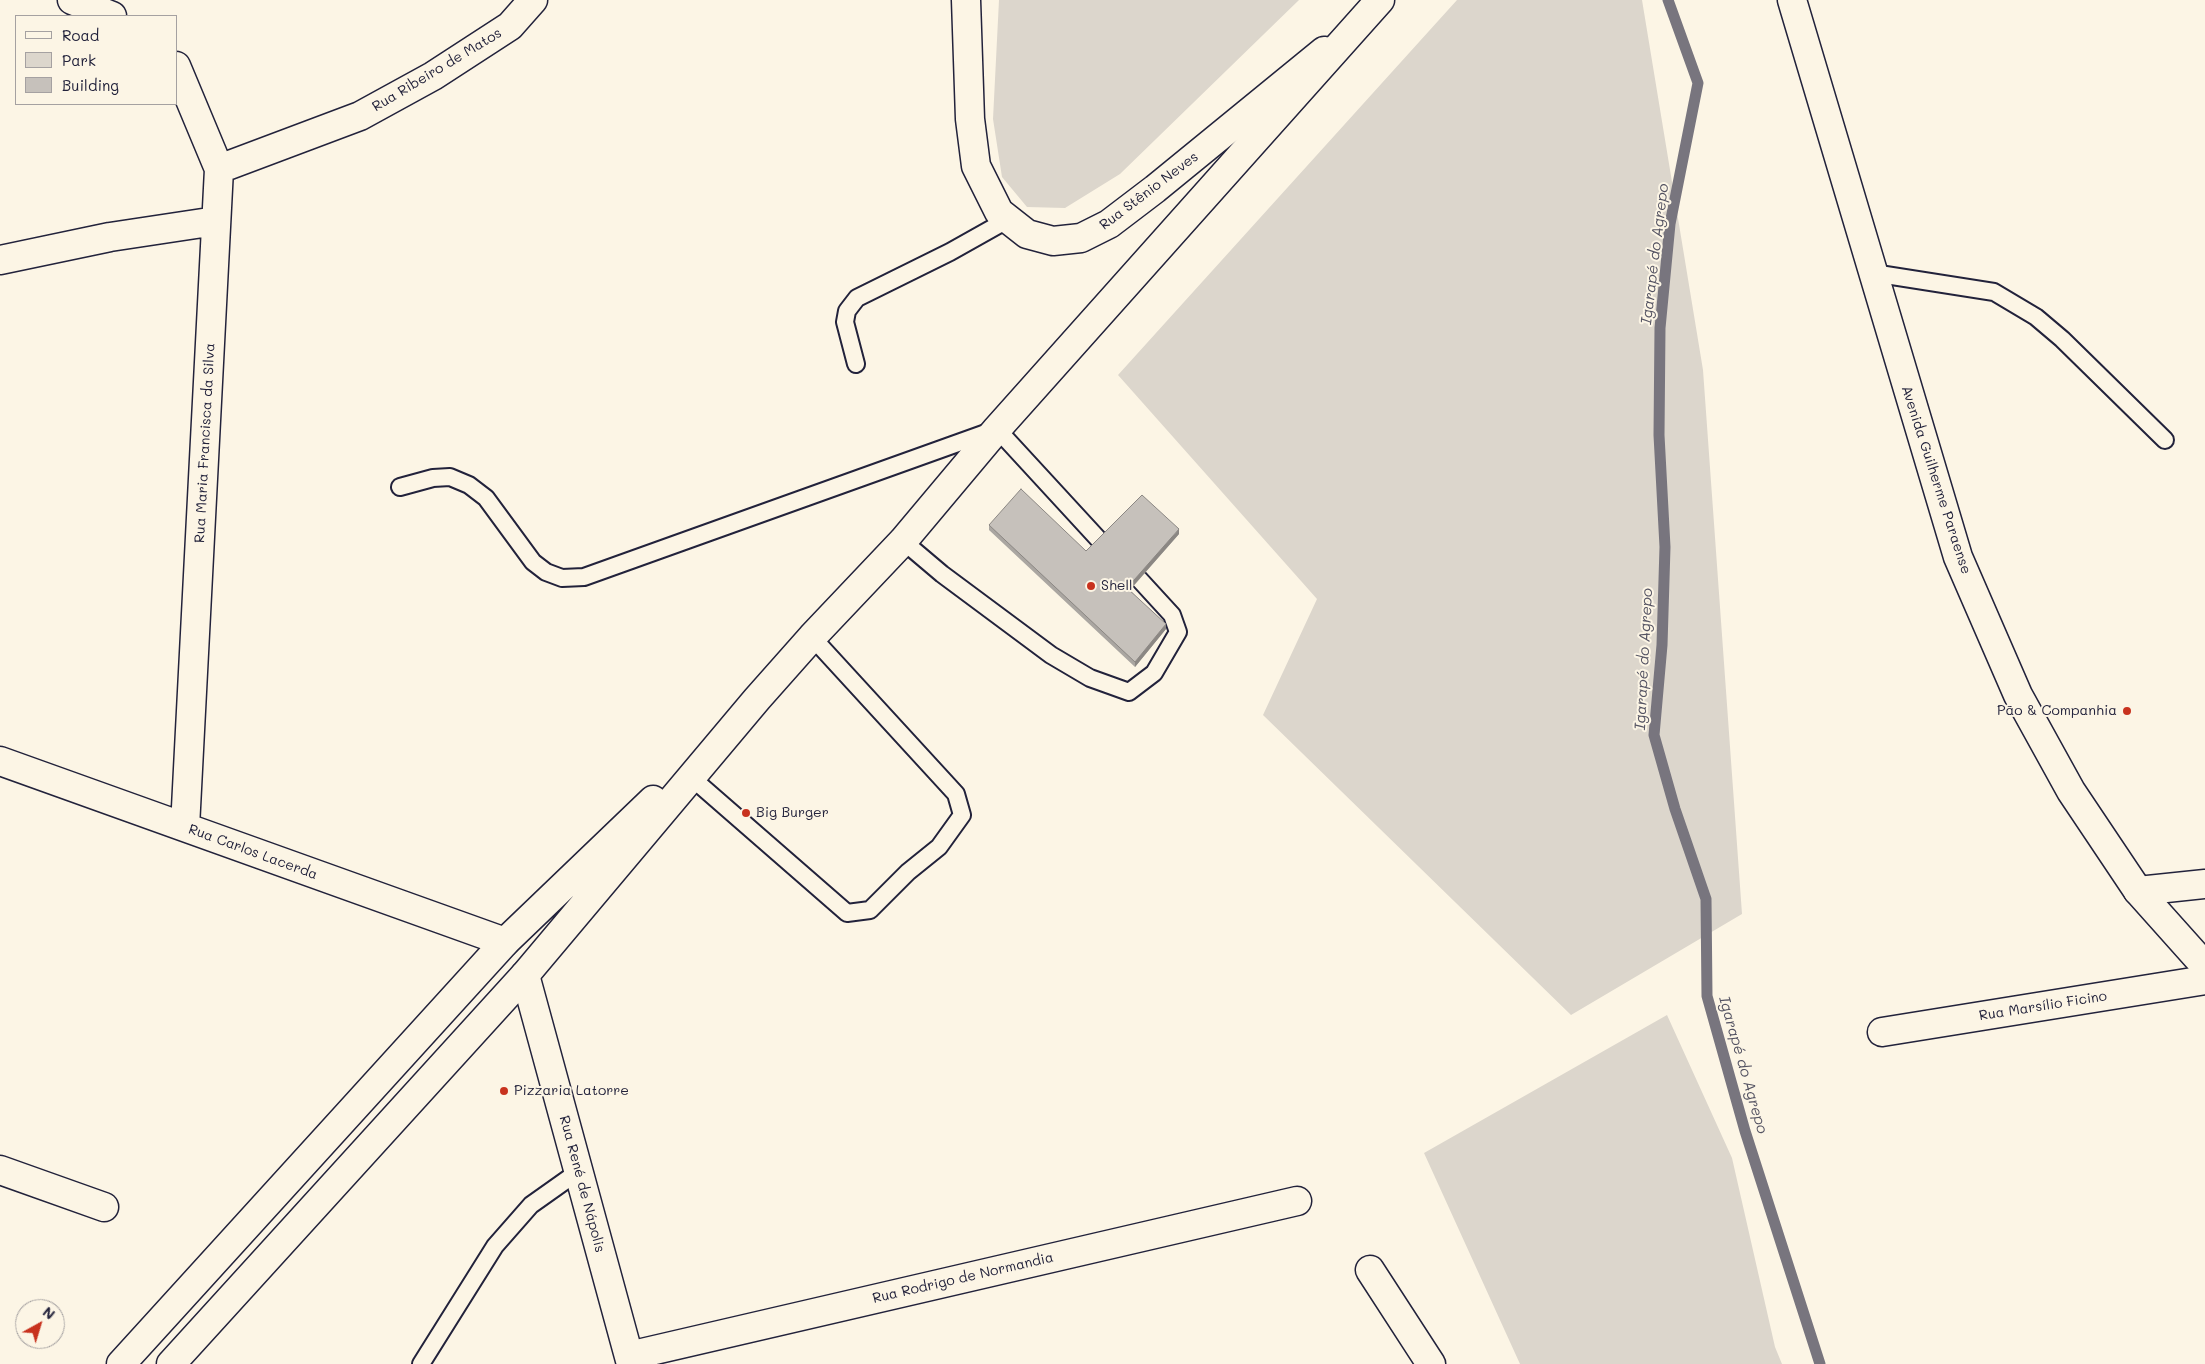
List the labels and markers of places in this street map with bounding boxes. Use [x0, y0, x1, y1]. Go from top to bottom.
place label: Shell [1101, 578, 1132, 594]
marker: Shell [1085, 580, 1097, 592]
place label: Pão & Companhia [1997, 703, 2117, 719]
marker: Pão & Companhia [2121, 705, 2133, 717]
place label: Big Burger [756, 805, 829, 821]
marker: Big Burger [740, 807, 752, 819]
place label: Pizzaria Latorre [514, 1083, 629, 1099]
marker: Pizzaria Latorre [498, 1085, 510, 1097]

